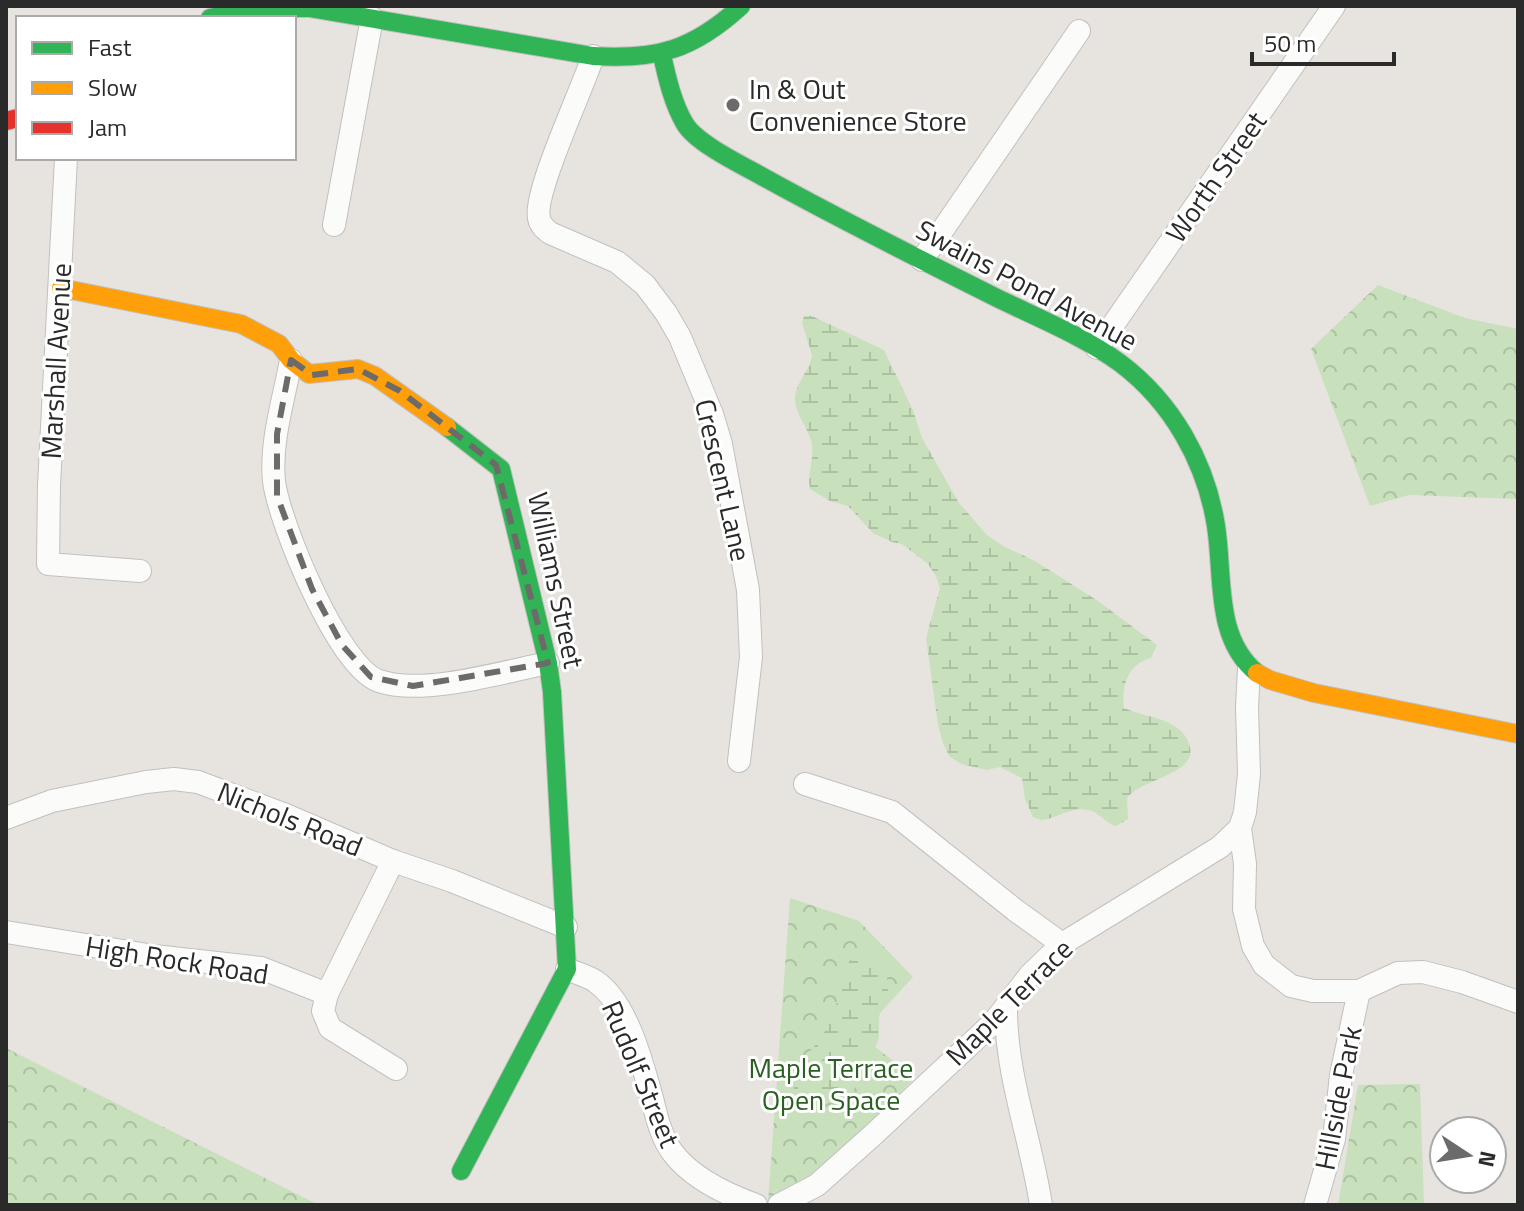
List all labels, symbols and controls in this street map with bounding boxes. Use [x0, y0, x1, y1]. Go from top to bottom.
legend [16, 16, 296, 160]
scale bar [1252, 16, 1394, 66]
text: 50 m [1264, 25, 1316, 61]
text: Fast [88, 29, 132, 65]
place label: In & Out Convenience Store [749, 67, 967, 142]
text: Slow [88, 69, 137, 105]
marker: In & Out Convenience Store [724, 96, 742, 114]
street label: Worth Street [1154, 102, 1277, 251]
text: Jam [88, 109, 127, 145]
street label: Swains Pond Avenue [909, 208, 1146, 361]
street label: Marshall Avenue [29, 262, 82, 460]
street label: Crescent Lane [684, 394, 763, 565]
street label: Williams Street [517, 488, 596, 672]
street label: Nichols Road [211, 770, 369, 867]
street label: High Rock Road [82, 924, 272, 995]
street label: Maple Terrace [935, 928, 1082, 1075]
street label: Rudolf Street [591, 994, 692, 1154]
street label: Hillside Park [1302, 1022, 1373, 1174]
park label: Maple Terrace Open Space [749, 1046, 913, 1121]
north arrow [1428, 1115, 1508, 1195]
text: N [1469, 1148, 1506, 1170]

